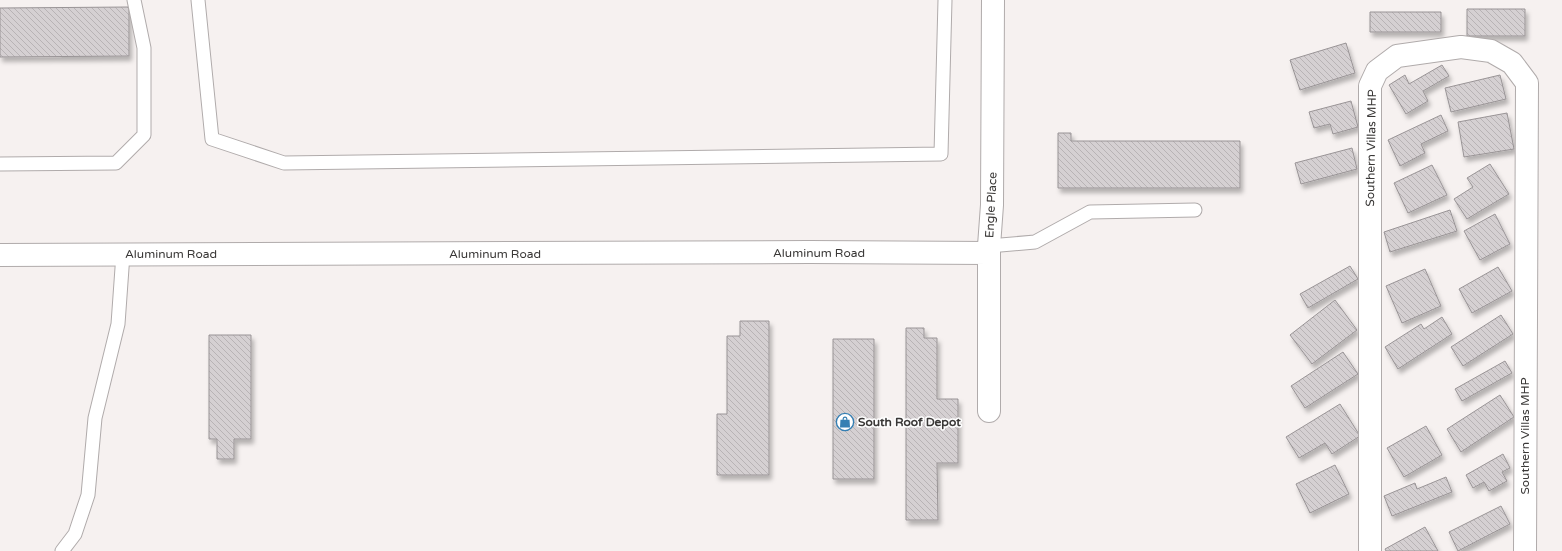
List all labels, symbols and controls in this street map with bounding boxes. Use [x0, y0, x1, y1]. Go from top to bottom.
street label: Southern Villas MHP [1363, 89, 1379, 207]
street label: Engle Place [982, 171, 1000, 238]
street label: Aluminum Road [773, 246, 865, 260]
street label: Aluminum Road [125, 247, 217, 261]
street label: Aluminum Road [449, 247, 541, 261]
street label: Southern Villas MHP [1518, 377, 1532, 495]
shop icon: South Roof Depot [835, 412, 855, 432]
place label: South Roof Depot [858, 415, 961, 430]

